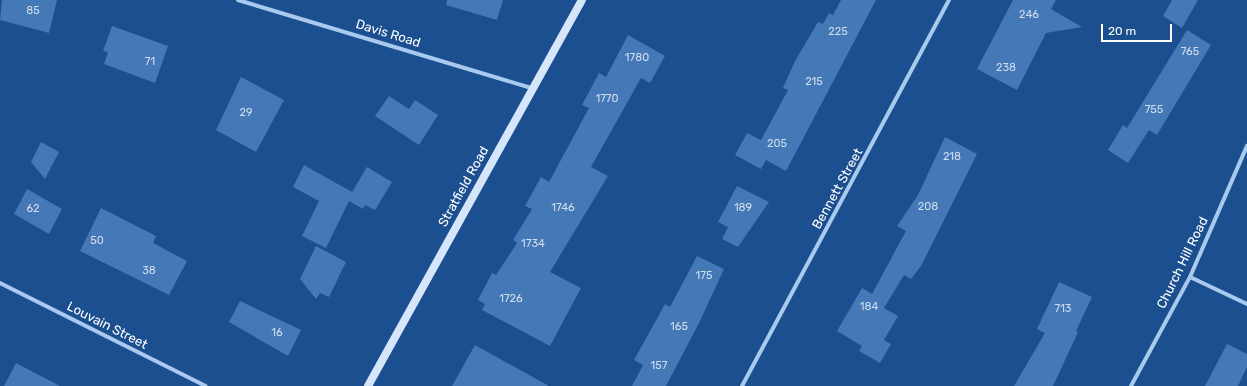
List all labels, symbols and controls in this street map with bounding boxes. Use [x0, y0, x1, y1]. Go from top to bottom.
house number: 85 [26, 4, 40, 18]
house number: 246 [1019, 8, 1039, 22]
scale bar [1103, 16, 1174, 42]
street label: Davis Road [354, 17, 422, 51]
text: 20 m [1108, 24, 1136, 38]
house number: 225 [828, 25, 848, 39]
house number: 765 [1181, 45, 1199, 59]
house number: 1780 [625, 51, 649, 65]
house number: 71 [145, 55, 155, 69]
house number: 238 [996, 61, 1016, 75]
house number: 215 [805, 75, 823, 89]
house number: 1770 [596, 92, 618, 106]
house number: 755 [1145, 103, 1163, 117]
house number: 29 [240, 106, 252, 120]
house number: 205 [767, 137, 787, 151]
street label: Stratfield Road [435, 144, 493, 230]
street label: Bennett Street [809, 146, 867, 232]
house number: 218 [943, 150, 961, 164]
house number: 208 [918, 200, 938, 214]
house number: 1746 [551, 201, 575, 215]
house number: 189 [734, 201, 752, 215]
house number: 62 [26, 202, 40, 216]
street label: Church Hill Road [1154, 215, 1212, 311]
house number: 50 [90, 234, 104, 248]
house number: 1734 [521, 237, 545, 251]
house number: 38 [142, 264, 156, 278]
house number: 175 [696, 269, 712, 283]
house number: 1726 [499, 292, 523, 306]
street label: Louvain Street [64, 299, 150, 353]
house number: 184 [860, 300, 878, 314]
house number: 713 [1055, 302, 1071, 316]
house number: 165 [670, 320, 688, 334]
house number: 16 [271, 326, 283, 340]
house number: 157 [651, 359, 667, 373]

